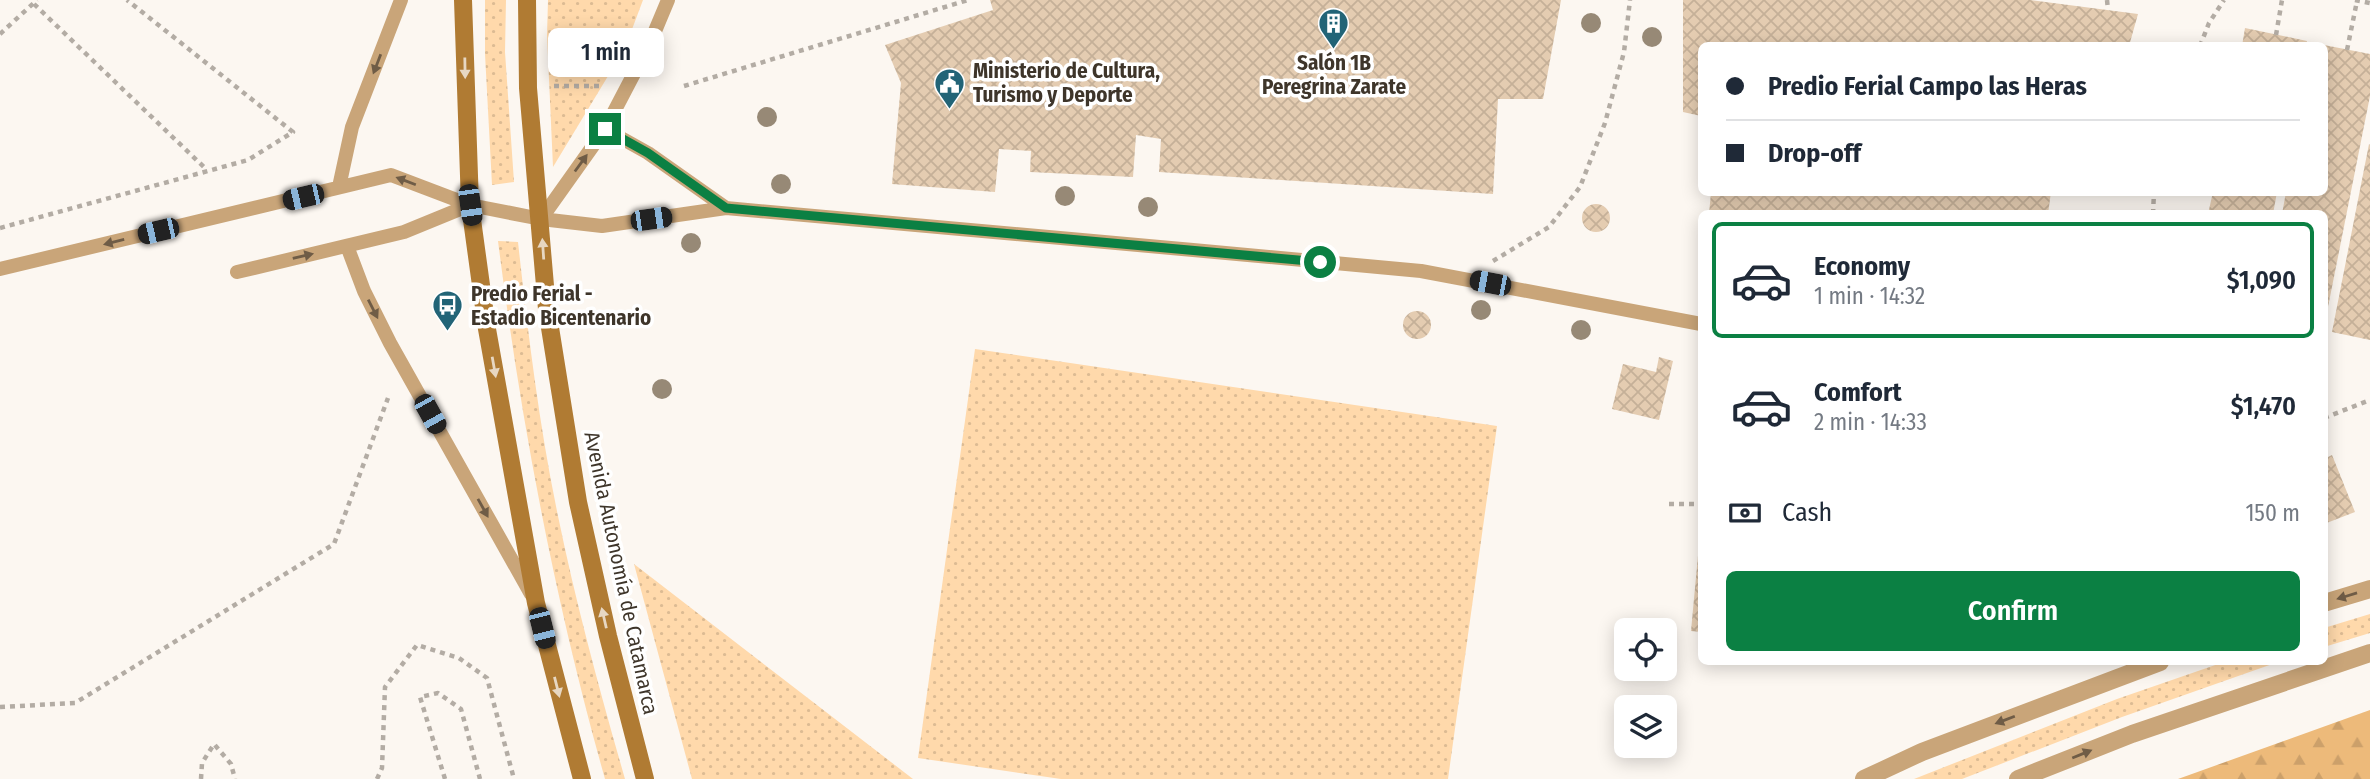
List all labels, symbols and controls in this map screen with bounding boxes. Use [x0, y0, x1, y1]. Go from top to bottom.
building icon: Salón 1B Peregrina Zarate [1317, 6, 1351, 50]
callout: 1 min [547, 27, 663, 76]
text: 1 min [581, 38, 631, 66]
place label: Salón 1B Peregrina Zarate [1262, 50, 1406, 100]
one-way arrow [371, 53, 382, 74]
one-way arrow [459, 57, 470, 79]
place label: Ministerio de Cultura, Turismo y Deporte [973, 58, 1160, 108]
public building icon: Ministerio de Cultura, Turismo y Deporte [933, 66, 967, 110]
text: Predio Ferial Campo las Heras [1768, 71, 2087, 102]
route end [589, 113, 621, 145]
text: Drop-off [1768, 138, 1861, 169]
one-way arrow [573, 154, 587, 172]
one-way arrow [395, 175, 416, 186]
car [281, 182, 326, 212]
car [457, 183, 484, 227]
car [629, 206, 674, 232]
car [136, 216, 181, 246]
one-way arrow [103, 237, 125, 248]
one-way arrow [537, 238, 548, 260]
route start [1304, 246, 1336, 278]
icon: car [1730, 249, 1793, 312]
one-way arrow [292, 250, 314, 261]
text: Economy [1814, 251, 1910, 282]
text: $1,090 [2227, 265, 2296, 296]
car [1468, 269, 1513, 297]
place label: Predio Ferial - Estadio Bicentenario [471, 281, 651, 331]
text: 1 min · 14:32 [1814, 282, 1925, 310]
bus stop icon: Predio Ferial - Estadio Bicentenario [431, 289, 465, 333]
one-way arrow [367, 299, 378, 319]
one-way arrow [489, 356, 500, 378]
icon: car [1730, 375, 1793, 438]
text: Comfort [1814, 377, 1902, 408]
car [411, 391, 450, 437]
text: $1,470 [2231, 391, 2296, 422]
text: 2 min · 14:33 [1814, 408, 1927, 436]
street label: Avenida Autonomía de Catamarca [578, 429, 664, 717]
icon: cash [1726, 494, 1764, 532]
text: Cash [1782, 497, 1832, 528]
one-way arrow [477, 499, 489, 518]
text: 150 m [2245, 499, 2300, 527]
button: Confirm [1726, 571, 2300, 651]
one-way arrow [2336, 591, 2357, 601]
car [527, 605, 558, 651]
one-way arrow [599, 607, 610, 629]
map controls [1614, 618, 1677, 758]
button: locate [1614, 618, 1677, 681]
one-way arrow [552, 676, 563, 698]
button: layers [1614, 695, 1677, 758]
one-way arrow [1994, 715, 2015, 726]
one-way arrow [2071, 748, 2092, 759]

